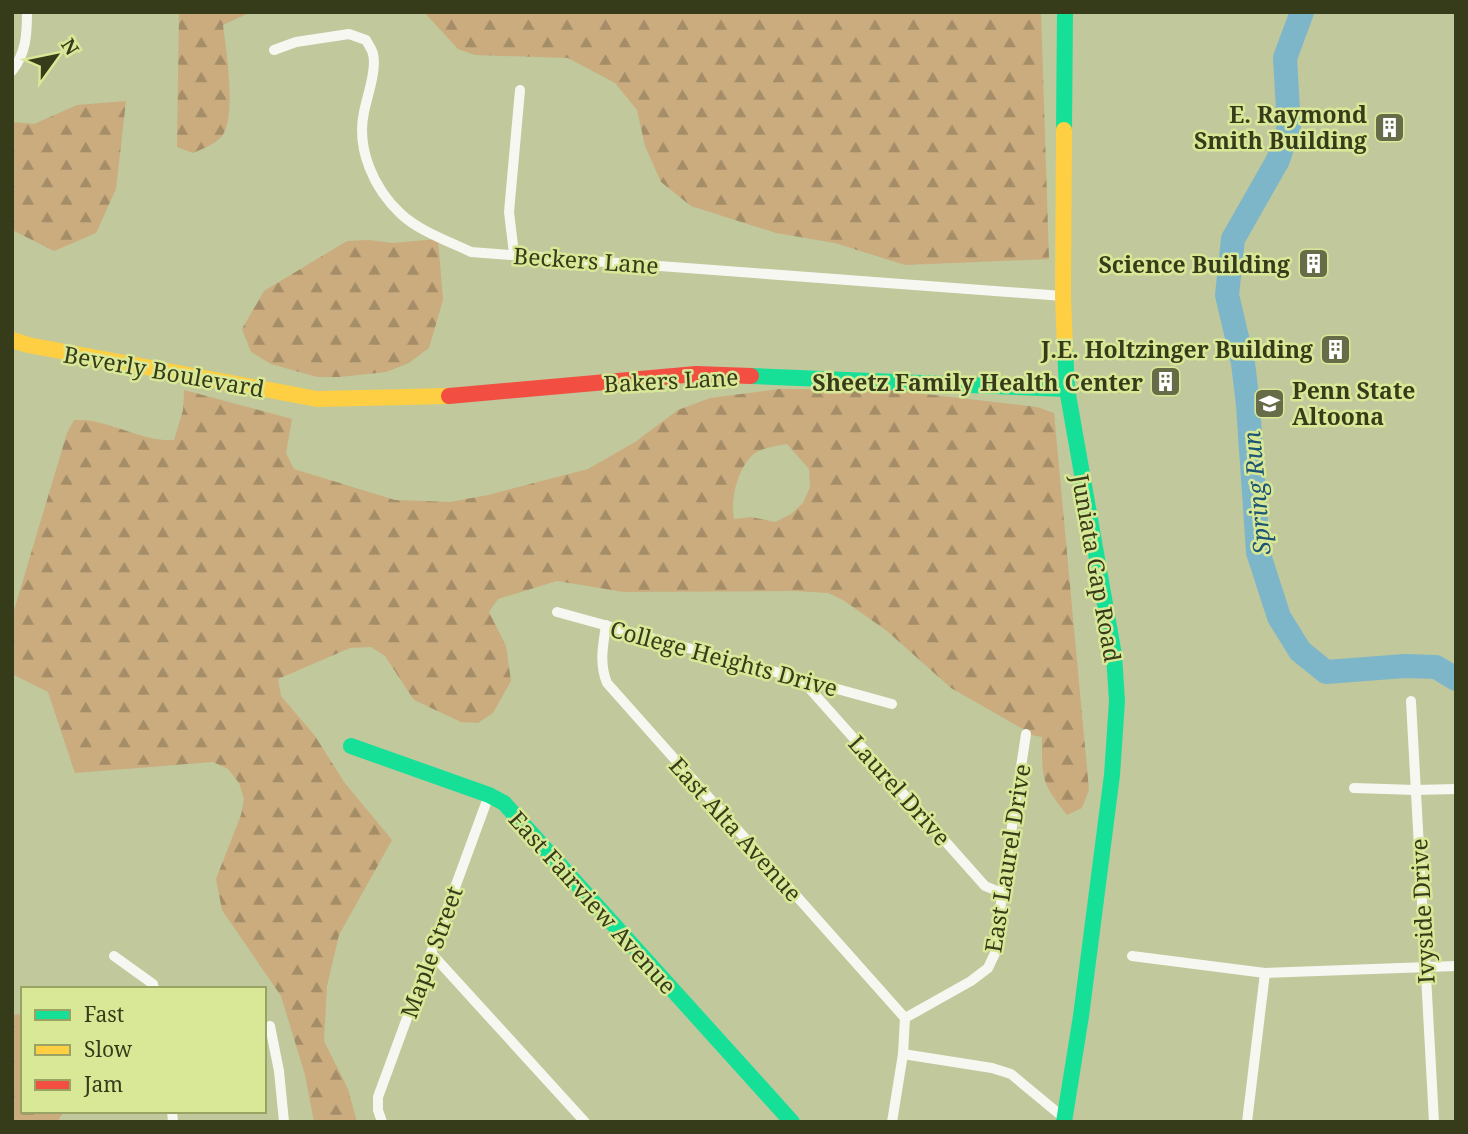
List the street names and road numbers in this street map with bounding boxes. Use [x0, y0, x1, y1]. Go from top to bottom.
street label: Beckers Lane [512, 239, 660, 281]
street label: Beverly Boulevard [61, 338, 267, 404]
street label: Bakers Lane [603, 360, 739, 400]
street label: Juniata Gap Road [1065, 471, 1129, 664]
street label: College Heights Drive [607, 612, 841, 704]
street label: Laurel Drive [842, 728, 958, 852]
street label: East Alta Avenue [662, 750, 810, 908]
street label: East Laurel Drive [976, 761, 1038, 955]
street label: East Fairview Avenue [502, 803, 684, 1001]
street label: Ivyside Drive [1402, 838, 1442, 984]
street label: Maple Street [392, 882, 470, 1022]

